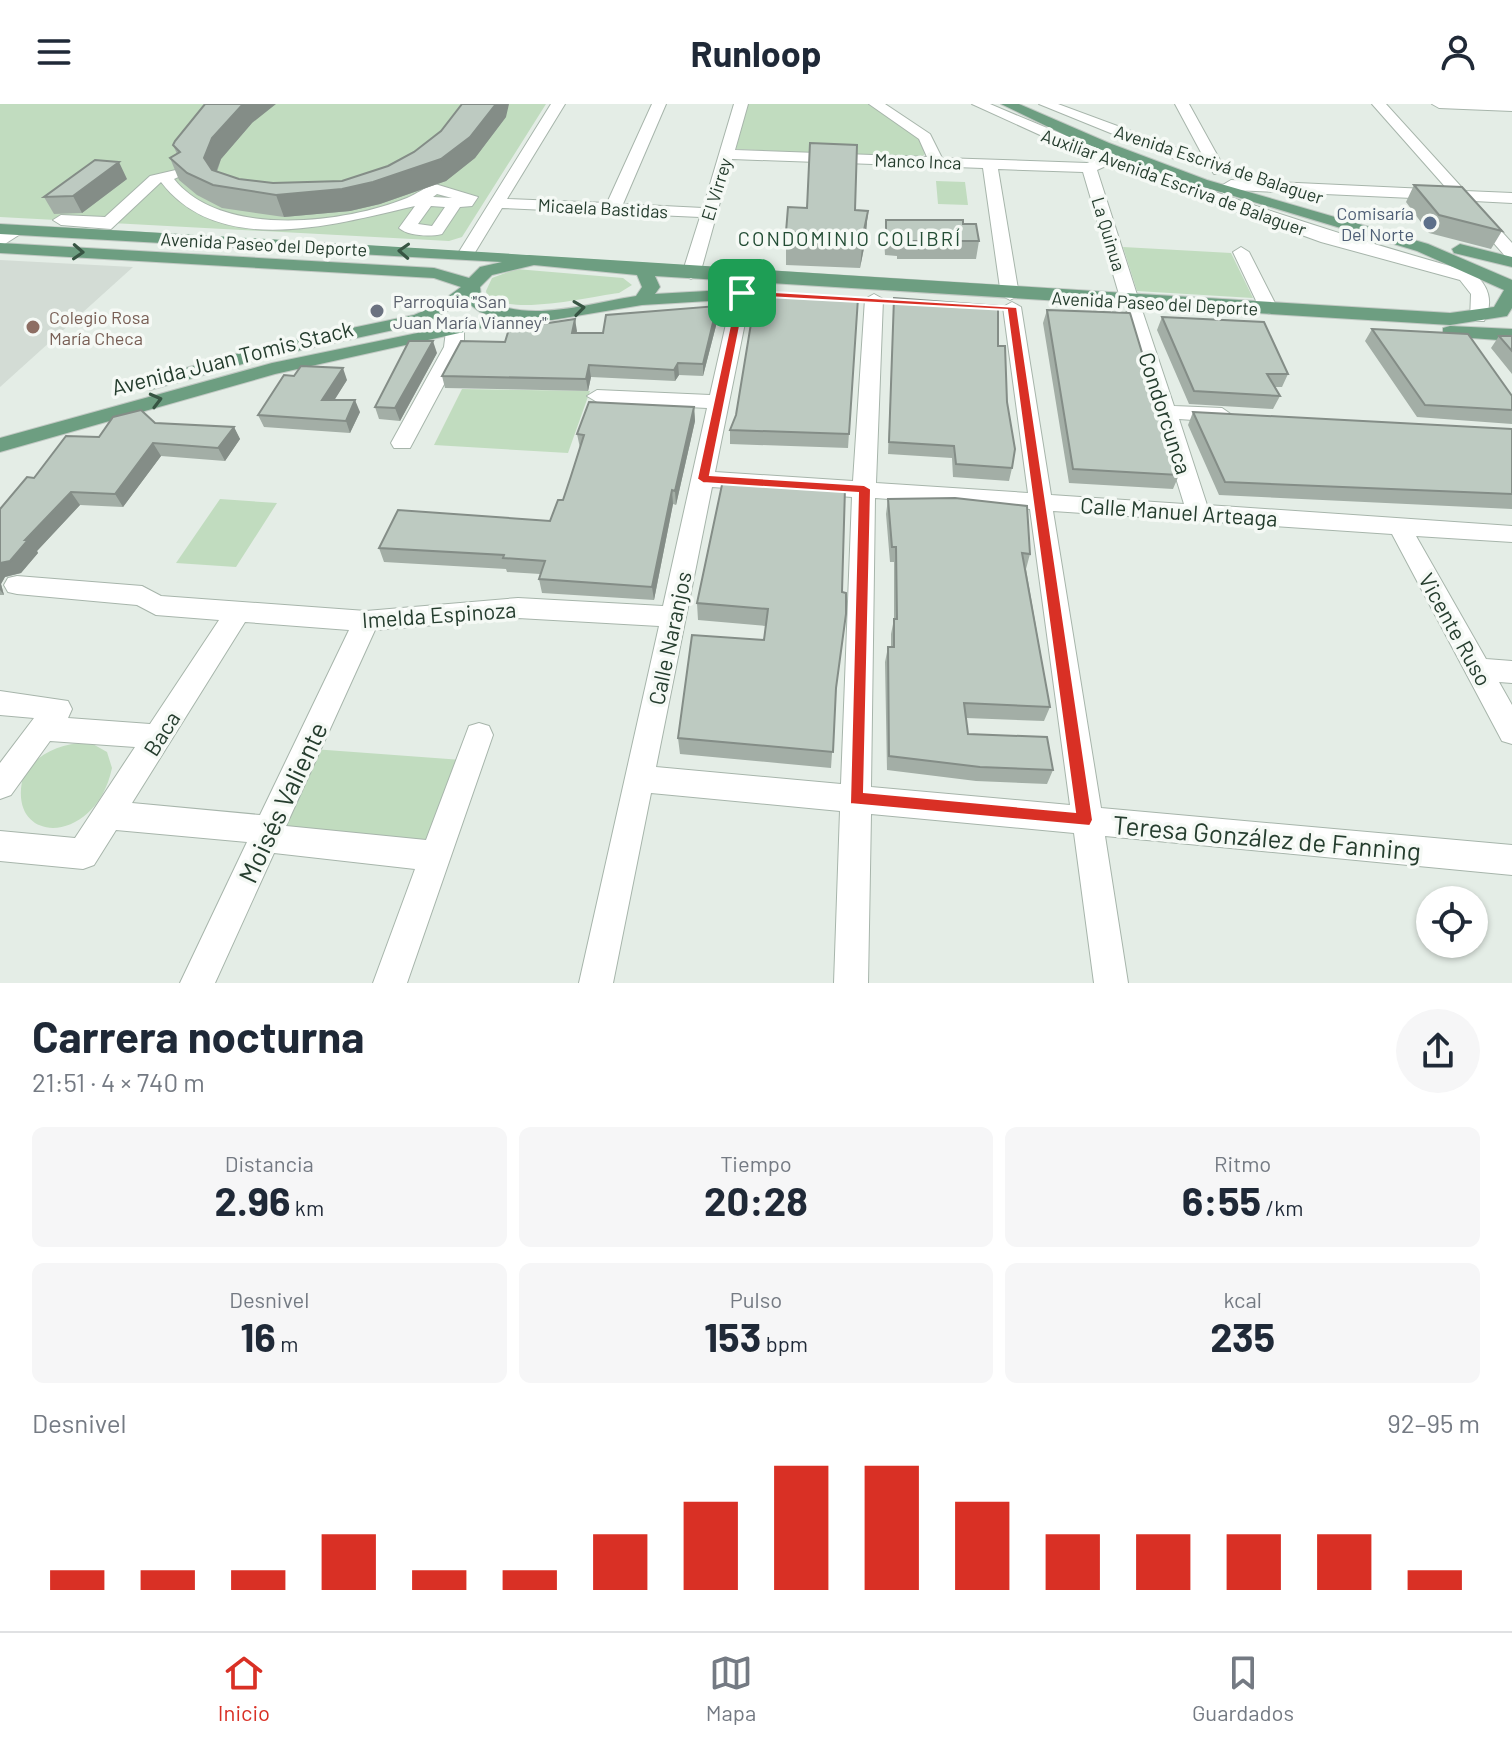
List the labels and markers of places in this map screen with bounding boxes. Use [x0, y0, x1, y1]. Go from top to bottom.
place label: Comisaría Del Norte [1336, 202, 1414, 245]
marker: Comisaría Del Norte [1421, 214, 1439, 232]
pin [708, 259, 776, 327]
place label: Parroquia "San Juan María Vianney" [393, 290, 547, 333]
marker: Parroquia "San Juan María Vianney" [368, 302, 386, 320]
place label: Colegio Rosa María Checa [49, 306, 150, 349]
marker: Colegio Rosa María Checa [24, 318, 42, 336]

